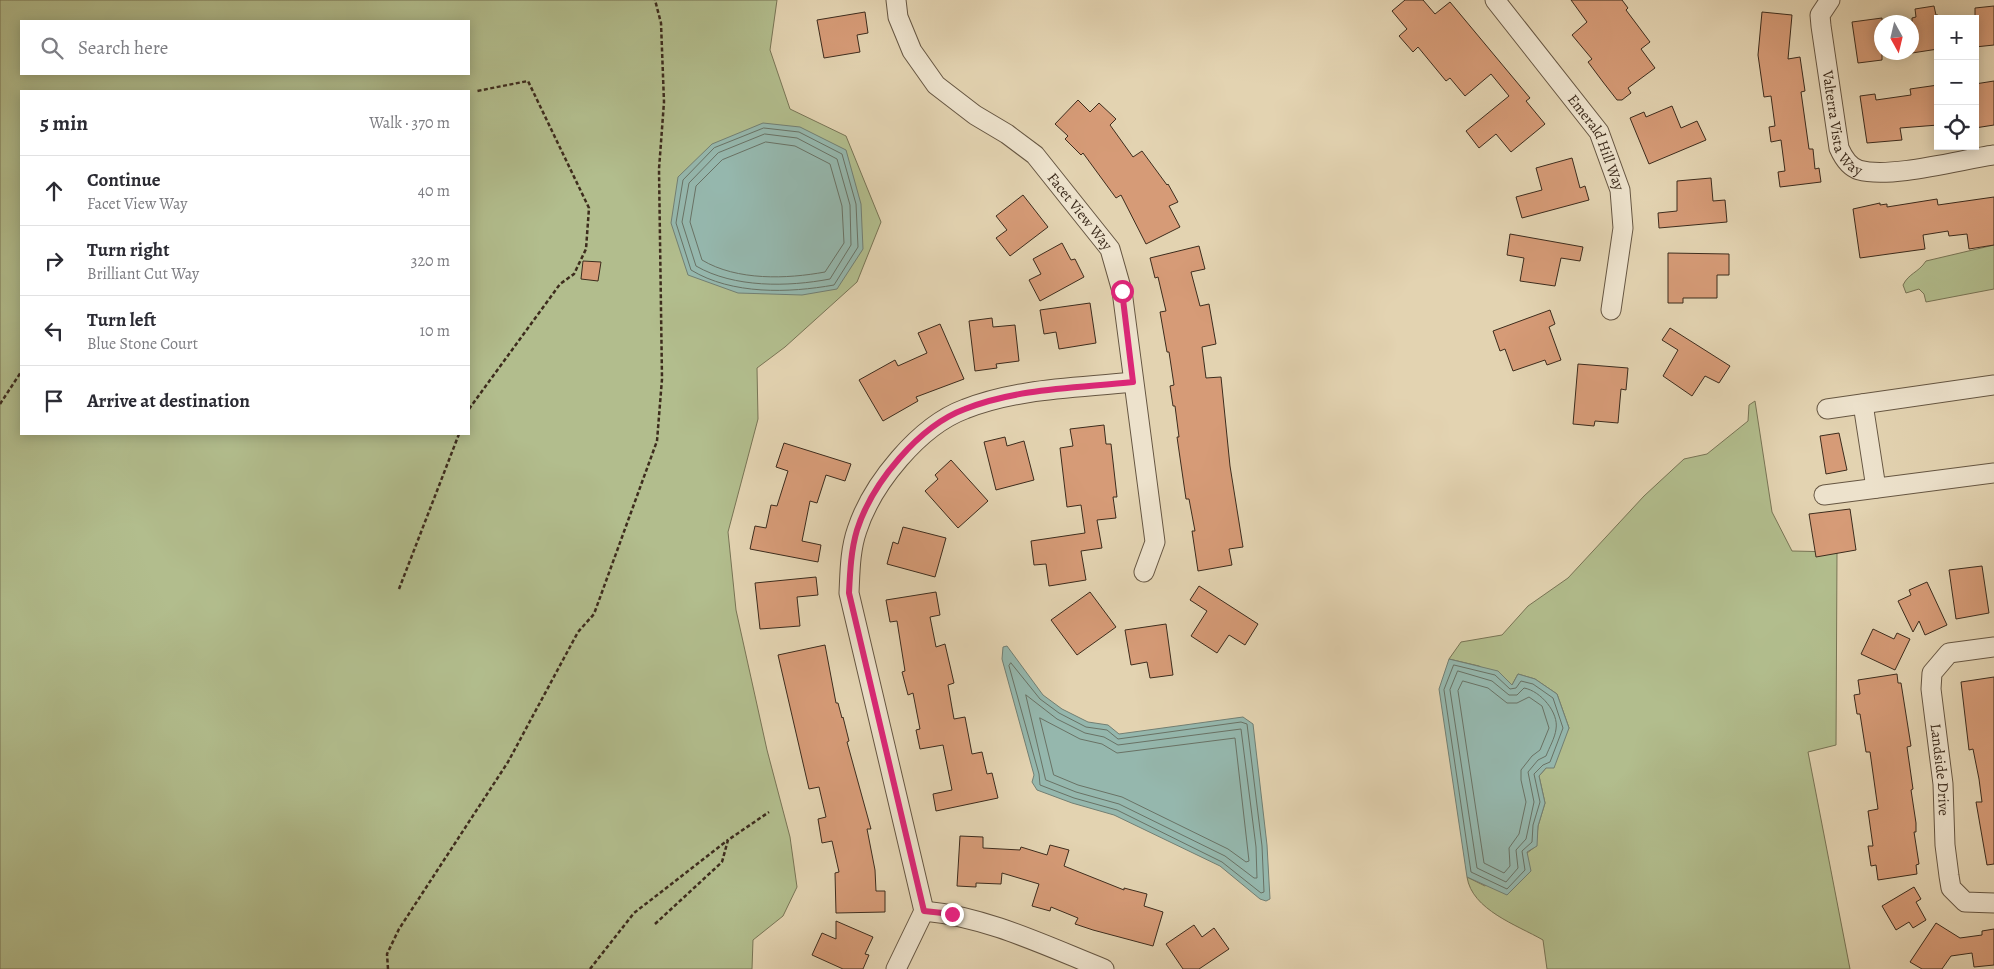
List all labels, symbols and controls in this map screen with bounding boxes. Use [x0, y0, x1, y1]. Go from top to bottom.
north arrow [1874, 15, 1919, 60]
map controls [1934, 15, 1979, 150]
button: + [1934, 15, 1979, 60]
search box [20, 20, 470, 75]
icon: search [38, 34, 66, 62]
text: Search here [78, 35, 168, 61]
button: − [1934, 60, 1979, 105]
street label: Valterra Vista Way [1818, 68, 1865, 180]
street label: Emerald Hill Way [1563, 90, 1629, 193]
button: locate [1934, 105, 1979, 150]
text: 5 min [40, 109, 88, 137]
text: Walk · 370 m [369, 112, 450, 134]
text: Continue [87, 167, 161, 193]
street label: Facet View Way [1043, 168, 1117, 255]
icon: ahead [40, 177, 68, 205]
text: 40 m [418, 180, 450, 202]
text: Facet View Way [87, 193, 187, 215]
text: Turn right [87, 237, 169, 263]
icon: right [40, 247, 68, 275]
text: 320 m [411, 250, 450, 272]
text: Brilliant Cut Way [87, 263, 199, 285]
route start [1111, 280, 1134, 303]
text: Turn left [87, 307, 156, 333]
icon: left [40, 317, 68, 345]
text: 10 m [420, 320, 450, 342]
text: Blue Stone Court [87, 333, 198, 355]
icon: arrive [40, 387, 68, 415]
text: Arrive at destination [87, 388, 250, 414]
street label: Landside Drive [1925, 722, 1954, 816]
route end [941, 903, 964, 926]

